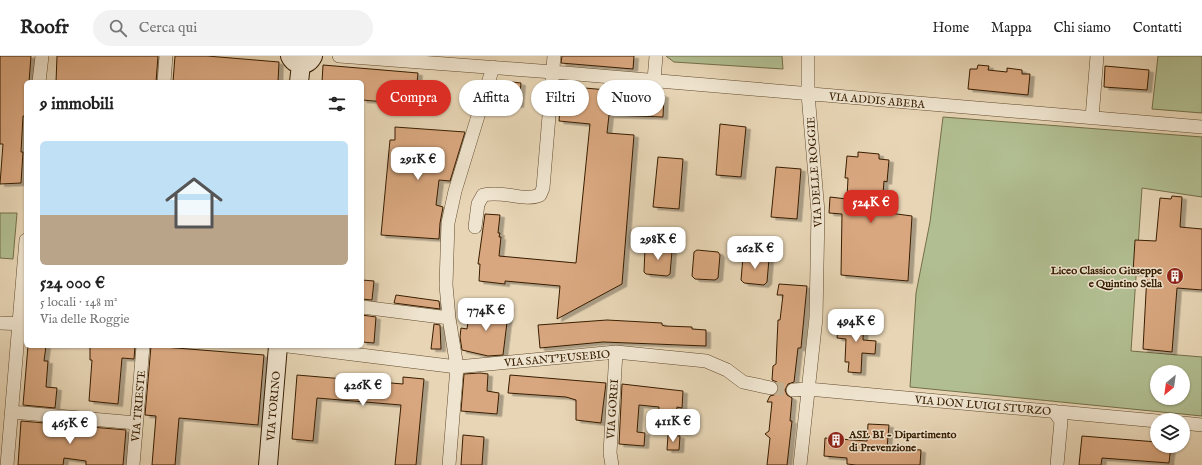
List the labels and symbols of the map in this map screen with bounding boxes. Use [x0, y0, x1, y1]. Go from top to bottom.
street label: VIA ADDIS ABEBA [827, 90, 926, 112]
street label: VIA DELLE ROGGIE [804, 116, 826, 229]
pin: 291K € [385, 147, 451, 181]
pin: 524K € [838, 190, 904, 224]
pin: 298K € [625, 227, 691, 261]
pin: 262K € [722, 236, 788, 270]
place label: Liceo Classico Giuseppe e Quintino Sella [1050, 264, 1162, 291]
building icon: Liceo Classico Giuseppe e Quintino Sella [1165, 266, 1185, 286]
pin: 774K € [453, 298, 519, 332]
pin: 494K € [823, 309, 889, 343]
street label: VIA SANT'EUSEBIO [503, 347, 611, 371]
north arrow [1150, 365, 1190, 405]
street label: VIA TRIESTE [129, 369, 149, 443]
street label: VIA TORINO [264, 370, 284, 443]
pin: 426K € [330, 373, 396, 407]
street label: VIA GOREI [604, 378, 622, 441]
street label: VIA DON LUIGI STURZO [913, 393, 1052, 419]
pin: 411K € [640, 409, 706, 443]
pin: 465K € [37, 411, 103, 445]
place label: ASL BI - Dipartimento di Prevenzione [848, 428, 956, 455]
building icon: ASL BI - Dipartimento di Prevenzione [826, 430, 846, 450]

